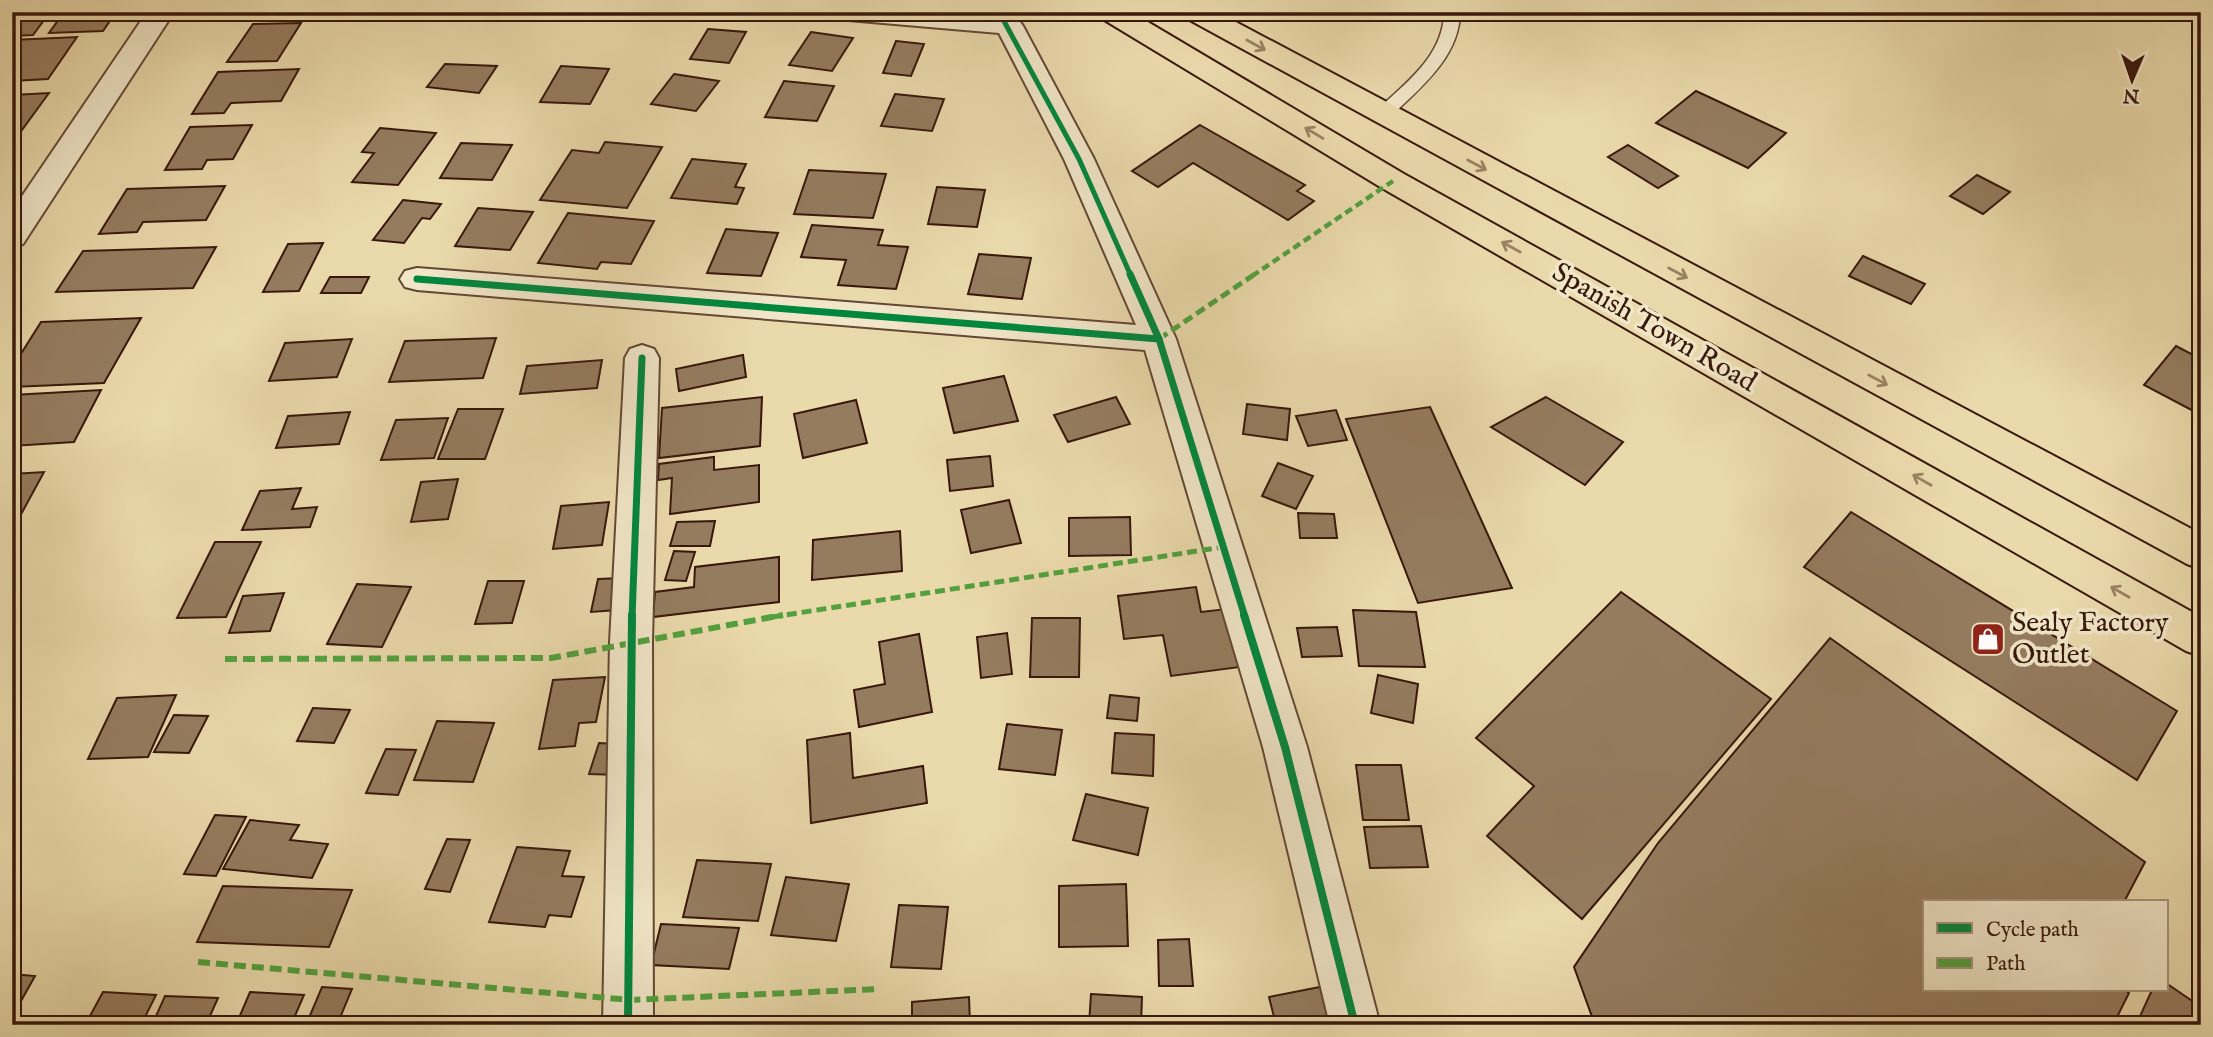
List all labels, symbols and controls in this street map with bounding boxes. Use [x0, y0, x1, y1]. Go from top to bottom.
one-way arrow [1245, 39, 1266, 52]
north arrow [2098, 46, 2168, 116]
text: N [2122, 83, 2141, 107]
one-way arrow [1305, 126, 1325, 140]
one-way arrow [1467, 159, 1487, 173]
one-way arrow [1501, 240, 1522, 253]
street label: Spanish Town Road [1546, 255, 1763, 401]
one-way arrow [1667, 267, 1688, 280]
one-way arrow [1868, 374, 1888, 388]
one-way arrow [1912, 473, 1933, 486]
one-way arrow [2110, 585, 2131, 598]
place label: Sealy Factory Outlet [2012, 606, 2169, 673]
shop icon: Sealy Factory Outlet [1969, 620, 2007, 658]
legend [1923, 900, 2168, 992]
text: Cycle path [1986, 917, 2079, 944]
text: Path [1986, 951, 2025, 978]

